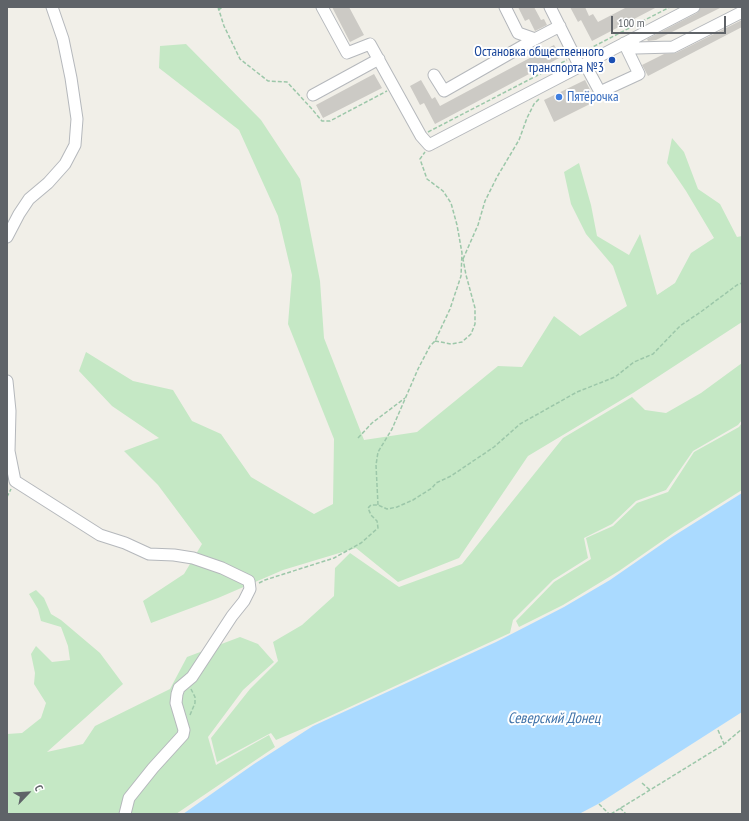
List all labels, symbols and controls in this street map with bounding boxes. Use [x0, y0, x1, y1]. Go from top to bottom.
scale bar [613, 8, 728, 34]
text: 100 m [618, 15, 645, 30]
place label: Остановка общественного транспорта №3 [474, 44, 604, 76]
marker: Остановка общественного транспорта №3 [607, 55, 617, 65]
place label: Пятёрочка [567, 89, 619, 105]
marker: Пятёрочка [554, 92, 564, 102]
water label: Северский Донец [508, 710, 600, 728]
north arrow [8, 773, 48, 813]
text: С [31, 783, 46, 793]

